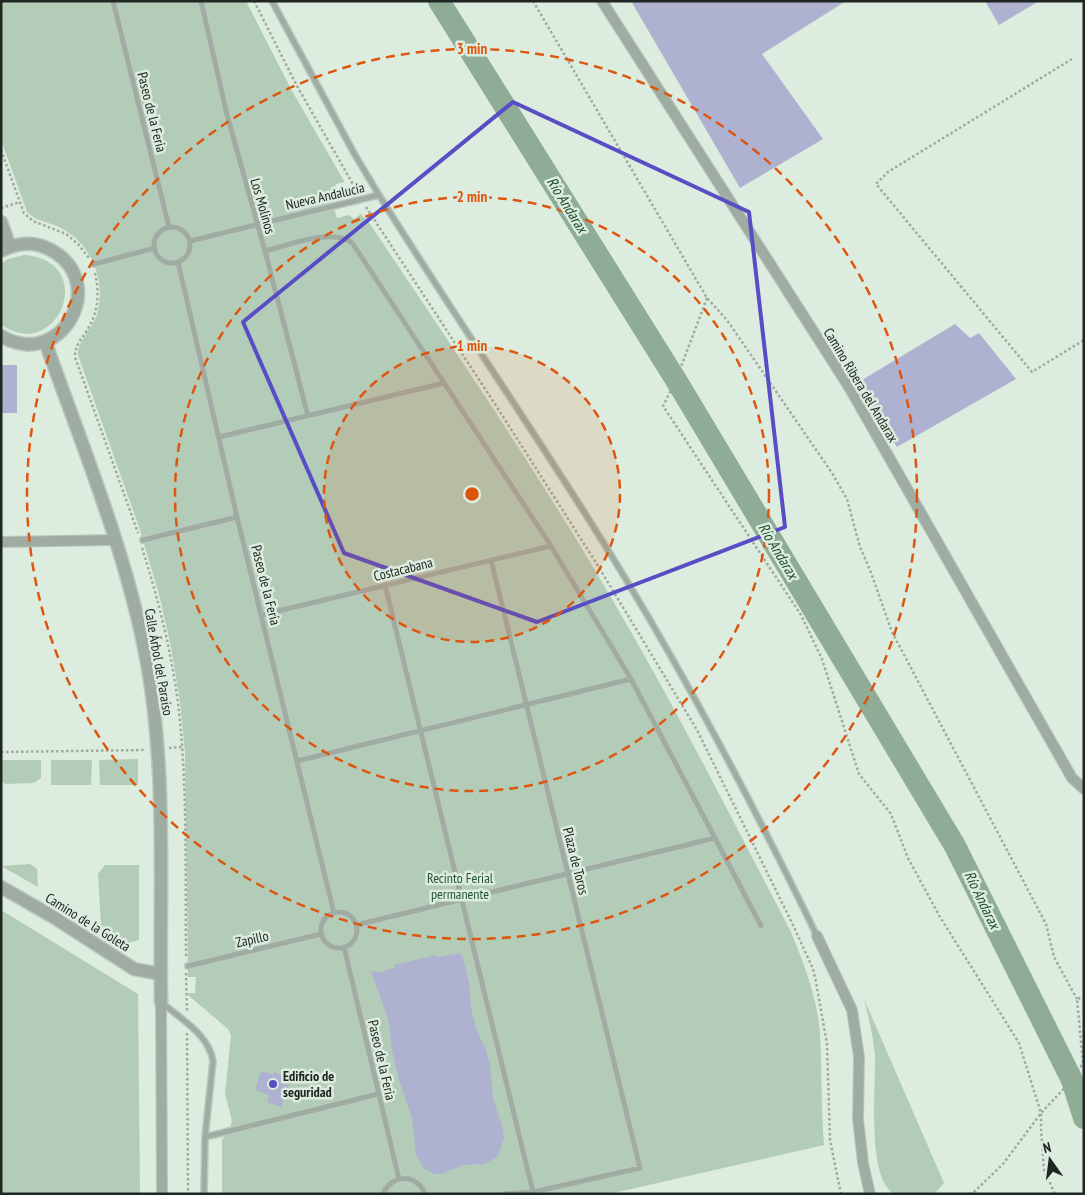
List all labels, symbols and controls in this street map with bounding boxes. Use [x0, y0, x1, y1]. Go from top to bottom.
text: 3 min [457, 39, 487, 58]
street label: Paseo de la Feria [133, 70, 171, 154]
water label: Río Andarax [543, 173, 593, 238]
street label: Los Molinos [246, 176, 280, 236]
street label: Nueva Andalucía [284, 178, 366, 214]
text: 2 min [457, 187, 487, 206]
street label: Camino Ribera del Andarax [820, 324, 902, 446]
text: 1 min [457, 336, 487, 355]
centre of rings [463, 485, 481, 503]
water label: Río Andarax [754, 519, 804, 584]
street label: Paseo de la Feria [247, 543, 285, 627]
street label: Costacabana [372, 553, 434, 585]
street label: Calle Árbol del Paraíso [141, 607, 177, 717]
street label: Plaza de Toros [559, 825, 593, 897]
water label: Río Andarax [960, 868, 1005, 934]
park label: Recinto Ferial permanente [427, 869, 494, 903]
street label: Camino de la Goleta [42, 889, 134, 955]
street label: Zapillo [234, 926, 270, 952]
street label: Paseo de la Feria [364, 1018, 400, 1102]
place label: Edificio de seguridad [283, 1067, 334, 1101]
marker: Edificio de seguridad [267, 1078, 279, 1090]
north arrow [1025, 1135, 1075, 1185]
text: N [1041, 1138, 1053, 1157]

